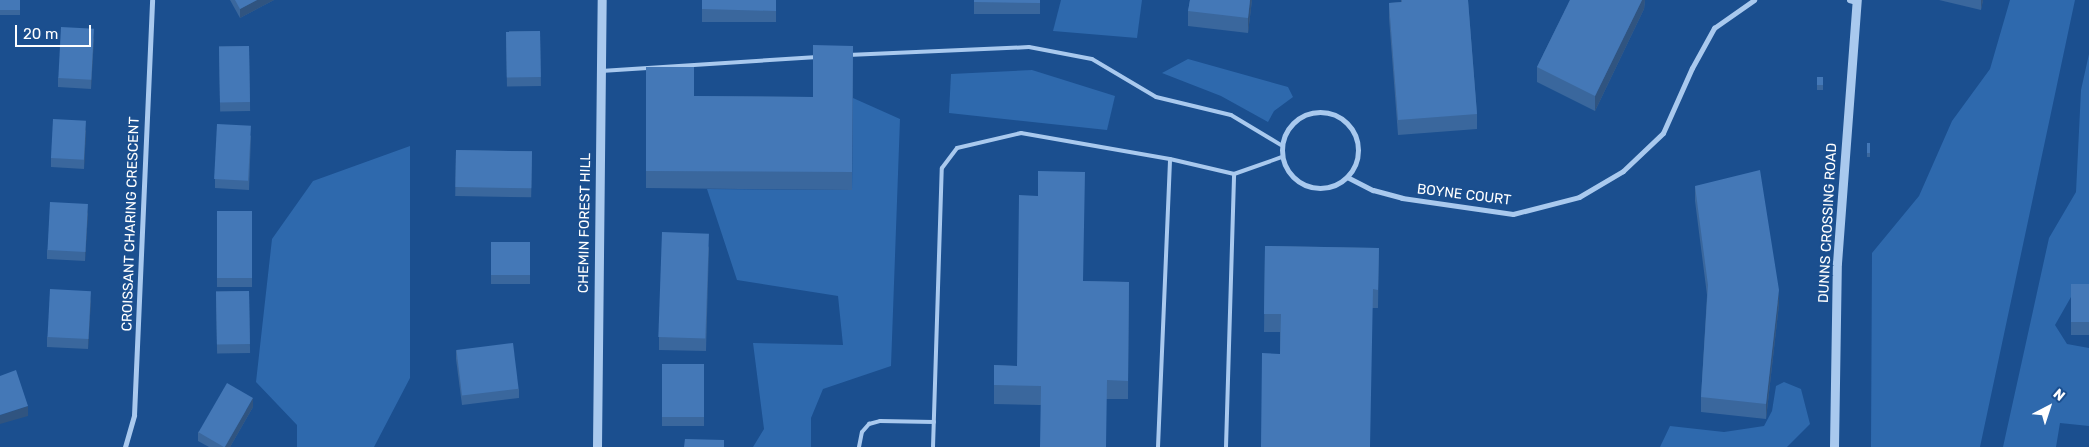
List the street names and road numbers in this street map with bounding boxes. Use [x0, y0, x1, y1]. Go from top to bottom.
street label: CROISSANT CHARING CRESCENT [119, 116, 143, 332]
street label: DUNNS CROSSING ROAD [1815, 142, 1841, 304]
street label: CHEMIN FOREST HILL [575, 152, 595, 294]
street label: BOYNE COURT [1416, 181, 1512, 209]

